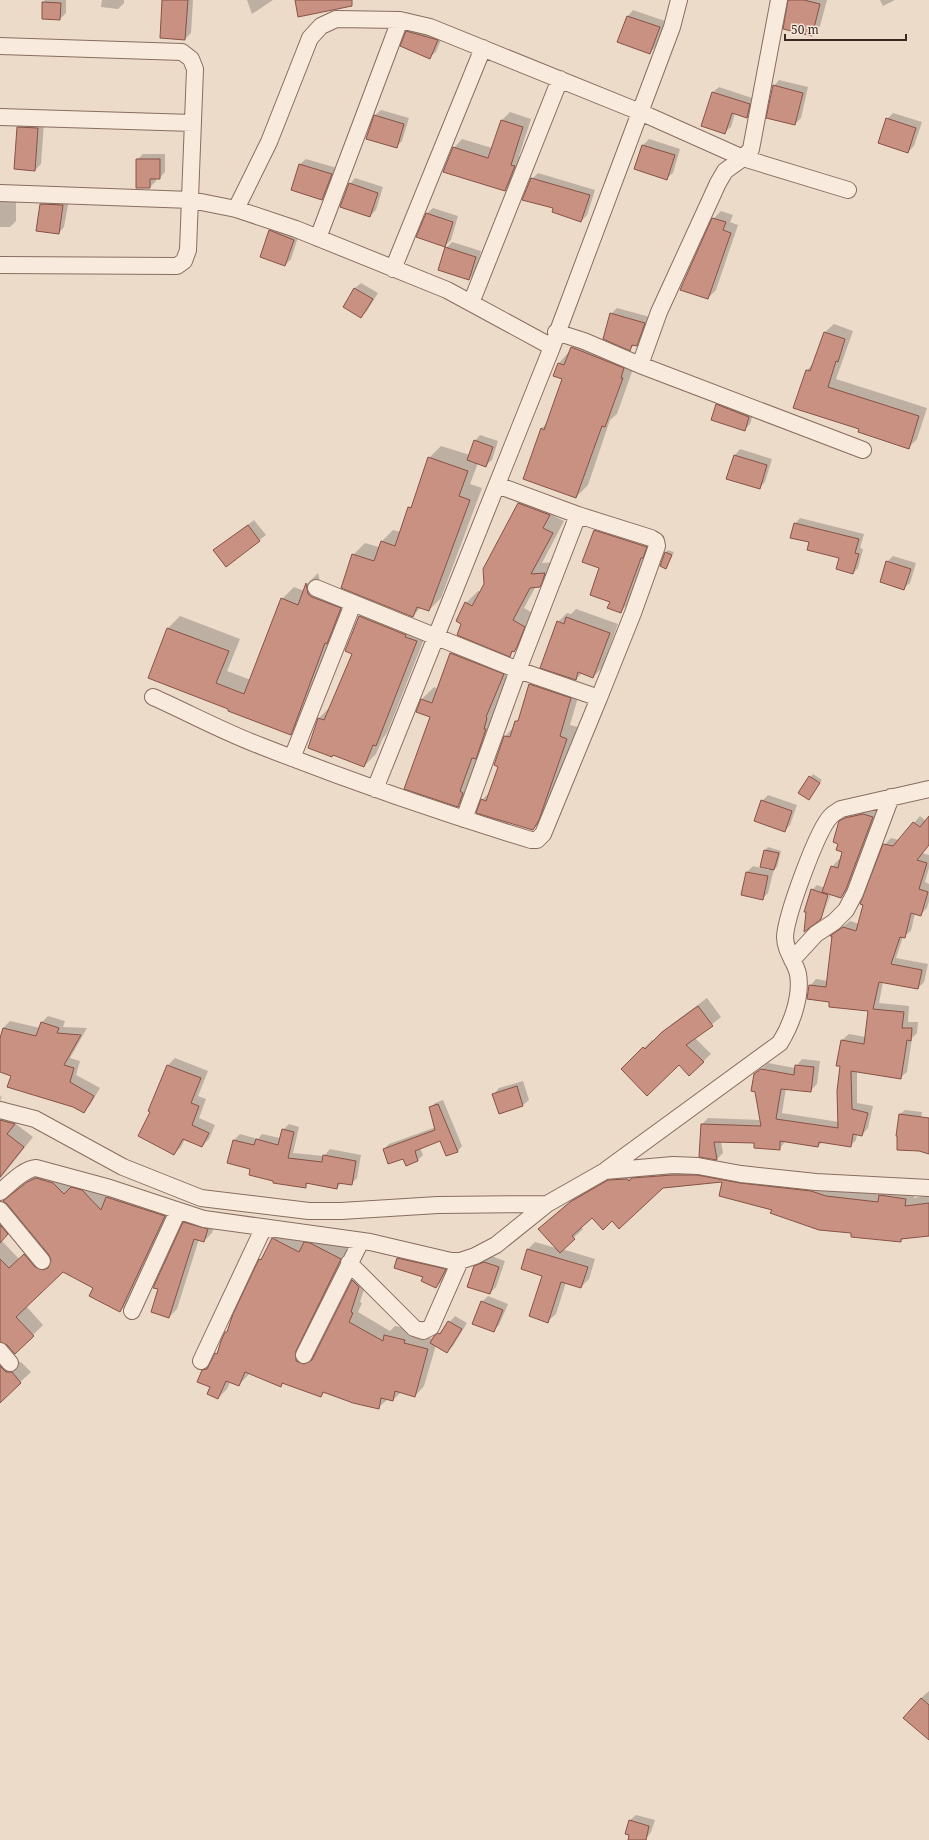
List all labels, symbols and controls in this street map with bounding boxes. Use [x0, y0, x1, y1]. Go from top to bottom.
scale bar [785, 16, 906, 42]
text: 50 m [791, 21, 819, 38]

